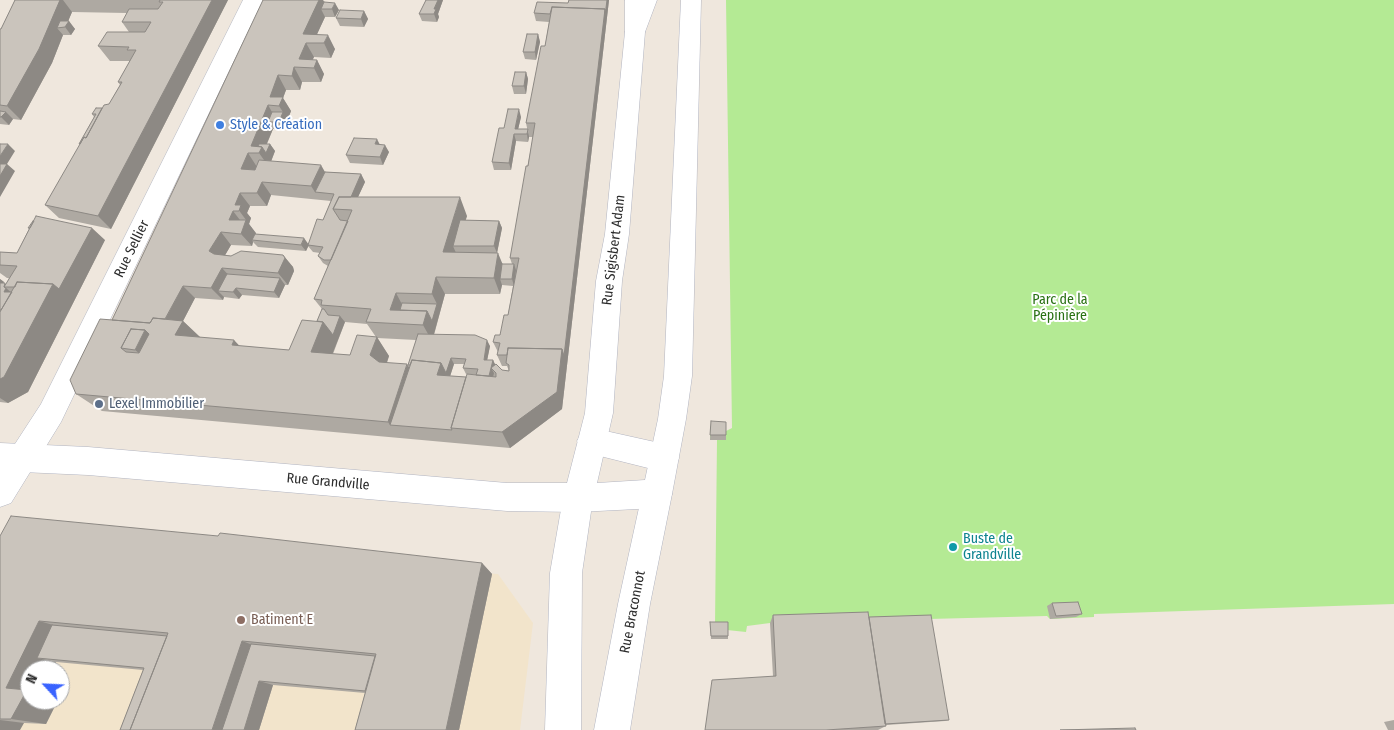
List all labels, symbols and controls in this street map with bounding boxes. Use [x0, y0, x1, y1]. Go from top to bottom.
place label: Style & Création [230, 117, 322, 133]
marker: Style & Création [214, 119, 226, 131]
street label: Rue Sigisbert Adam [599, 194, 629, 306]
street label: Rue Sellier [111, 218, 153, 280]
park label: Parc de la Pépinière [1032, 292, 1088, 324]
place label: Lexel Immobilier [109, 396, 204, 412]
marker: Lexel Immobilier [93, 398, 105, 410]
street label: Rue Grandville [286, 470, 370, 494]
place label: Buste de Grandville [963, 531, 1021, 564]
marker: Buste de Grandville [947, 541, 959, 553]
street label: Rue Braconnot [617, 569, 649, 655]
place label: Batiment E [251, 612, 313, 628]
marker: Batiment E [235, 614, 247, 626]
north arrow [20, 660, 70, 710]
text: N [22, 671, 41, 686]

